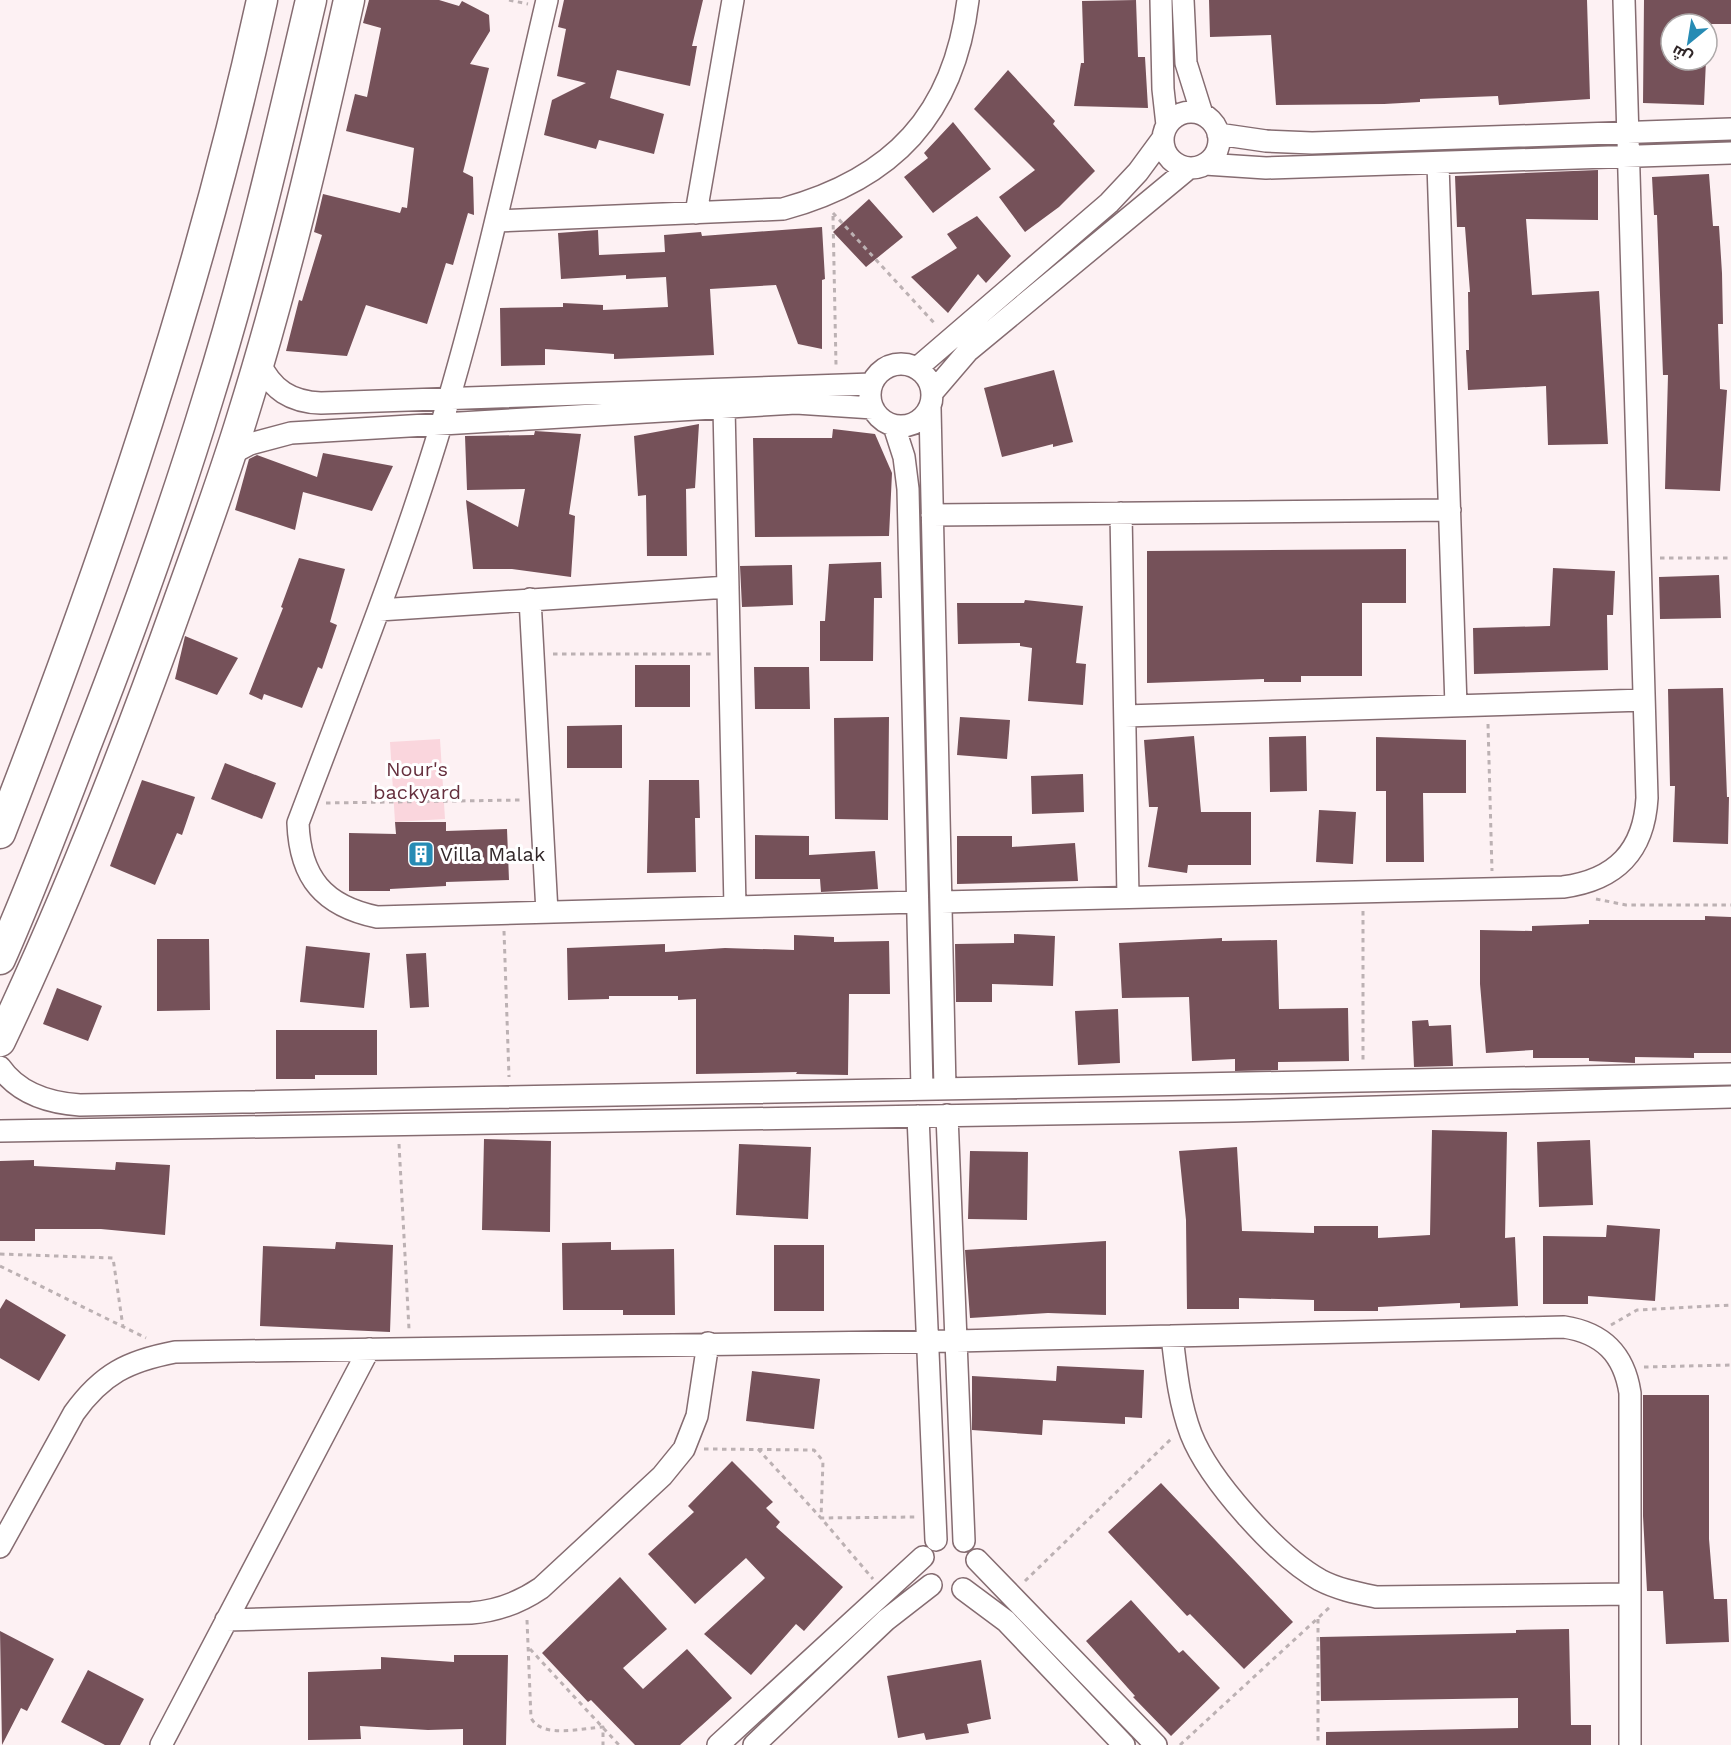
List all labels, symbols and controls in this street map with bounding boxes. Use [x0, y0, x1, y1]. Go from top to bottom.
north arrow [1659, 12, 1719, 72]
text: ش [1668, 41, 1695, 68]
park label: Nour's backyard [373, 757, 461, 804]
building icon: Villa Malak [406, 839, 436, 869]
place label: Villa Malak [440, 842, 545, 866]

